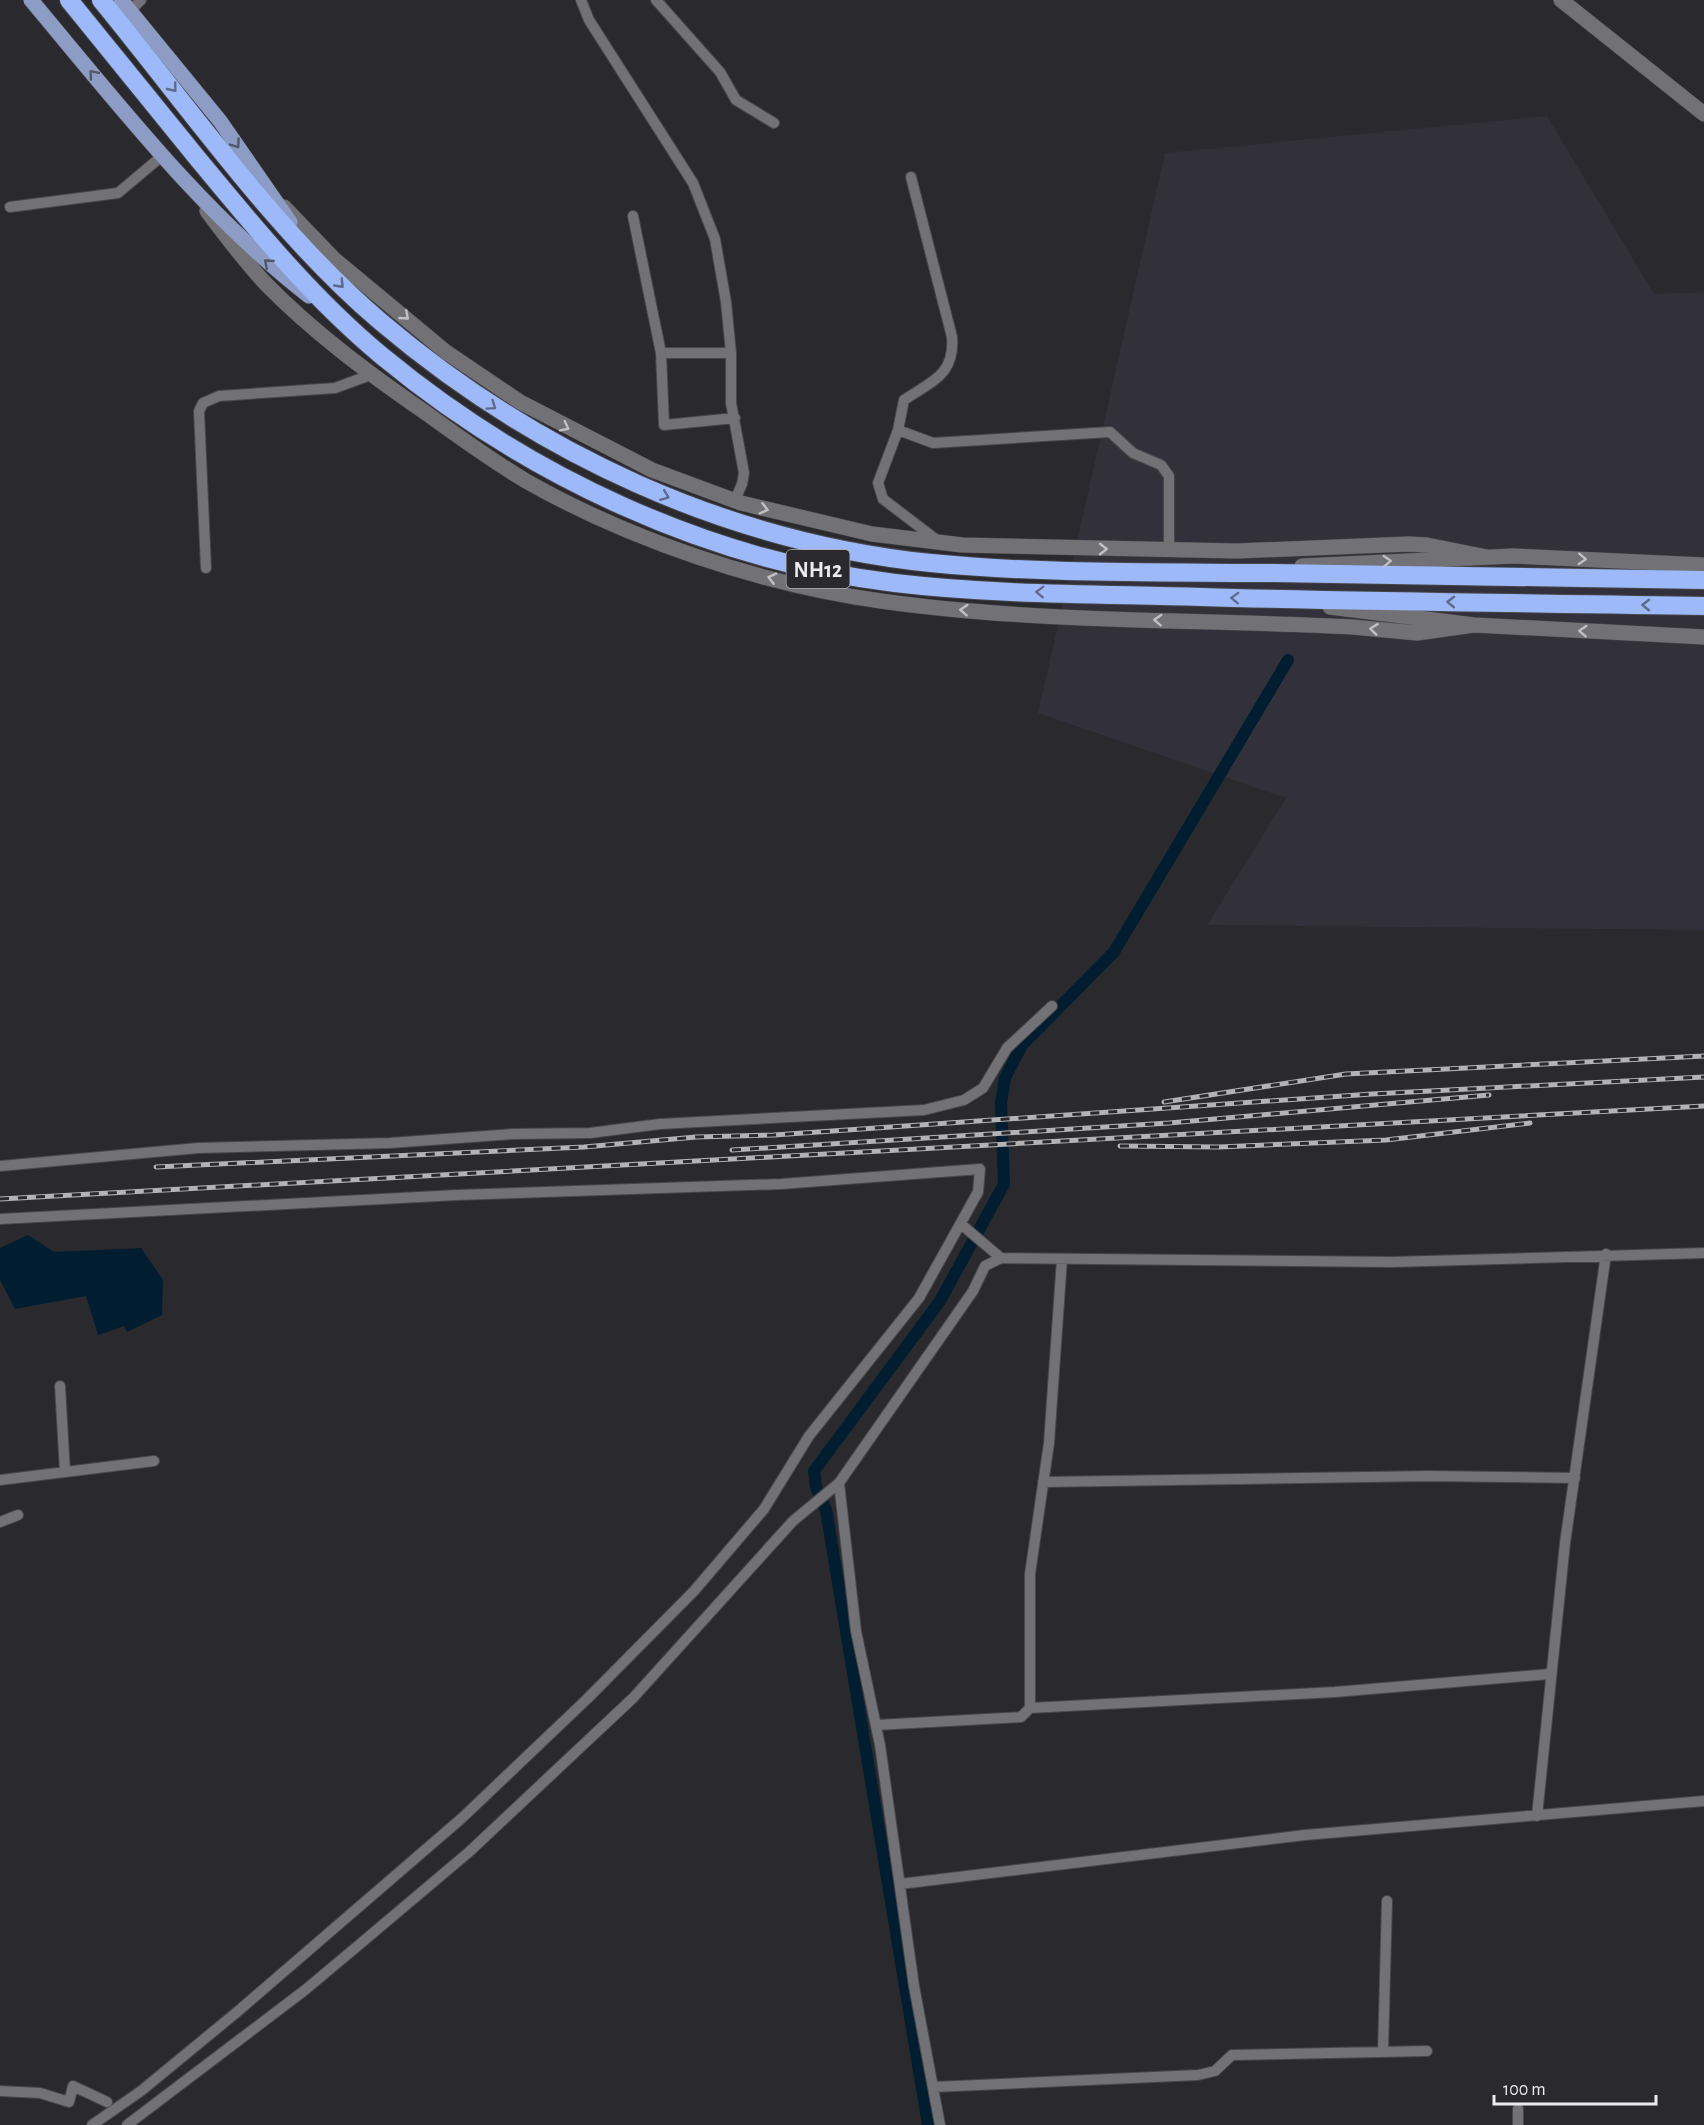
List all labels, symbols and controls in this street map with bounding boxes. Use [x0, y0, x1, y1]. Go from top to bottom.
one-way arrow [89, 70, 100, 81]
one-way arrow [166, 81, 177, 92]
one-way arrow [229, 137, 240, 148]
one-way arrow [264, 259, 275, 270]
one-way arrow [333, 277, 344, 288]
one-way arrow [398, 309, 409, 320]
one-way arrow [486, 399, 497, 410]
one-way arrow [558, 420, 569, 432]
one-way arrow [659, 489, 670, 501]
one-way arrow [758, 502, 769, 514]
one-way arrow [1098, 543, 1107, 555]
road number: NH12 [786, 550, 850, 588]
one-way arrow [1578, 553, 1587, 566]
one-way arrow [1383, 555, 1392, 568]
one-way arrow [767, 572, 777, 585]
one-way arrow [1035, 586, 1044, 598]
one-way arrow [1230, 592, 1239, 604]
one-way arrow [1446, 595, 1455, 608]
one-way arrow [1641, 598, 1650, 611]
one-way arrow [959, 604, 968, 617]
one-way arrow [1154, 614, 1163, 627]
one-way arrow [1370, 624, 1379, 636]
one-way arrow [1578, 625, 1587, 638]
scale bar [1494, 2068, 1656, 2106]
text: 100 m [1503, 2081, 1546, 2099]

